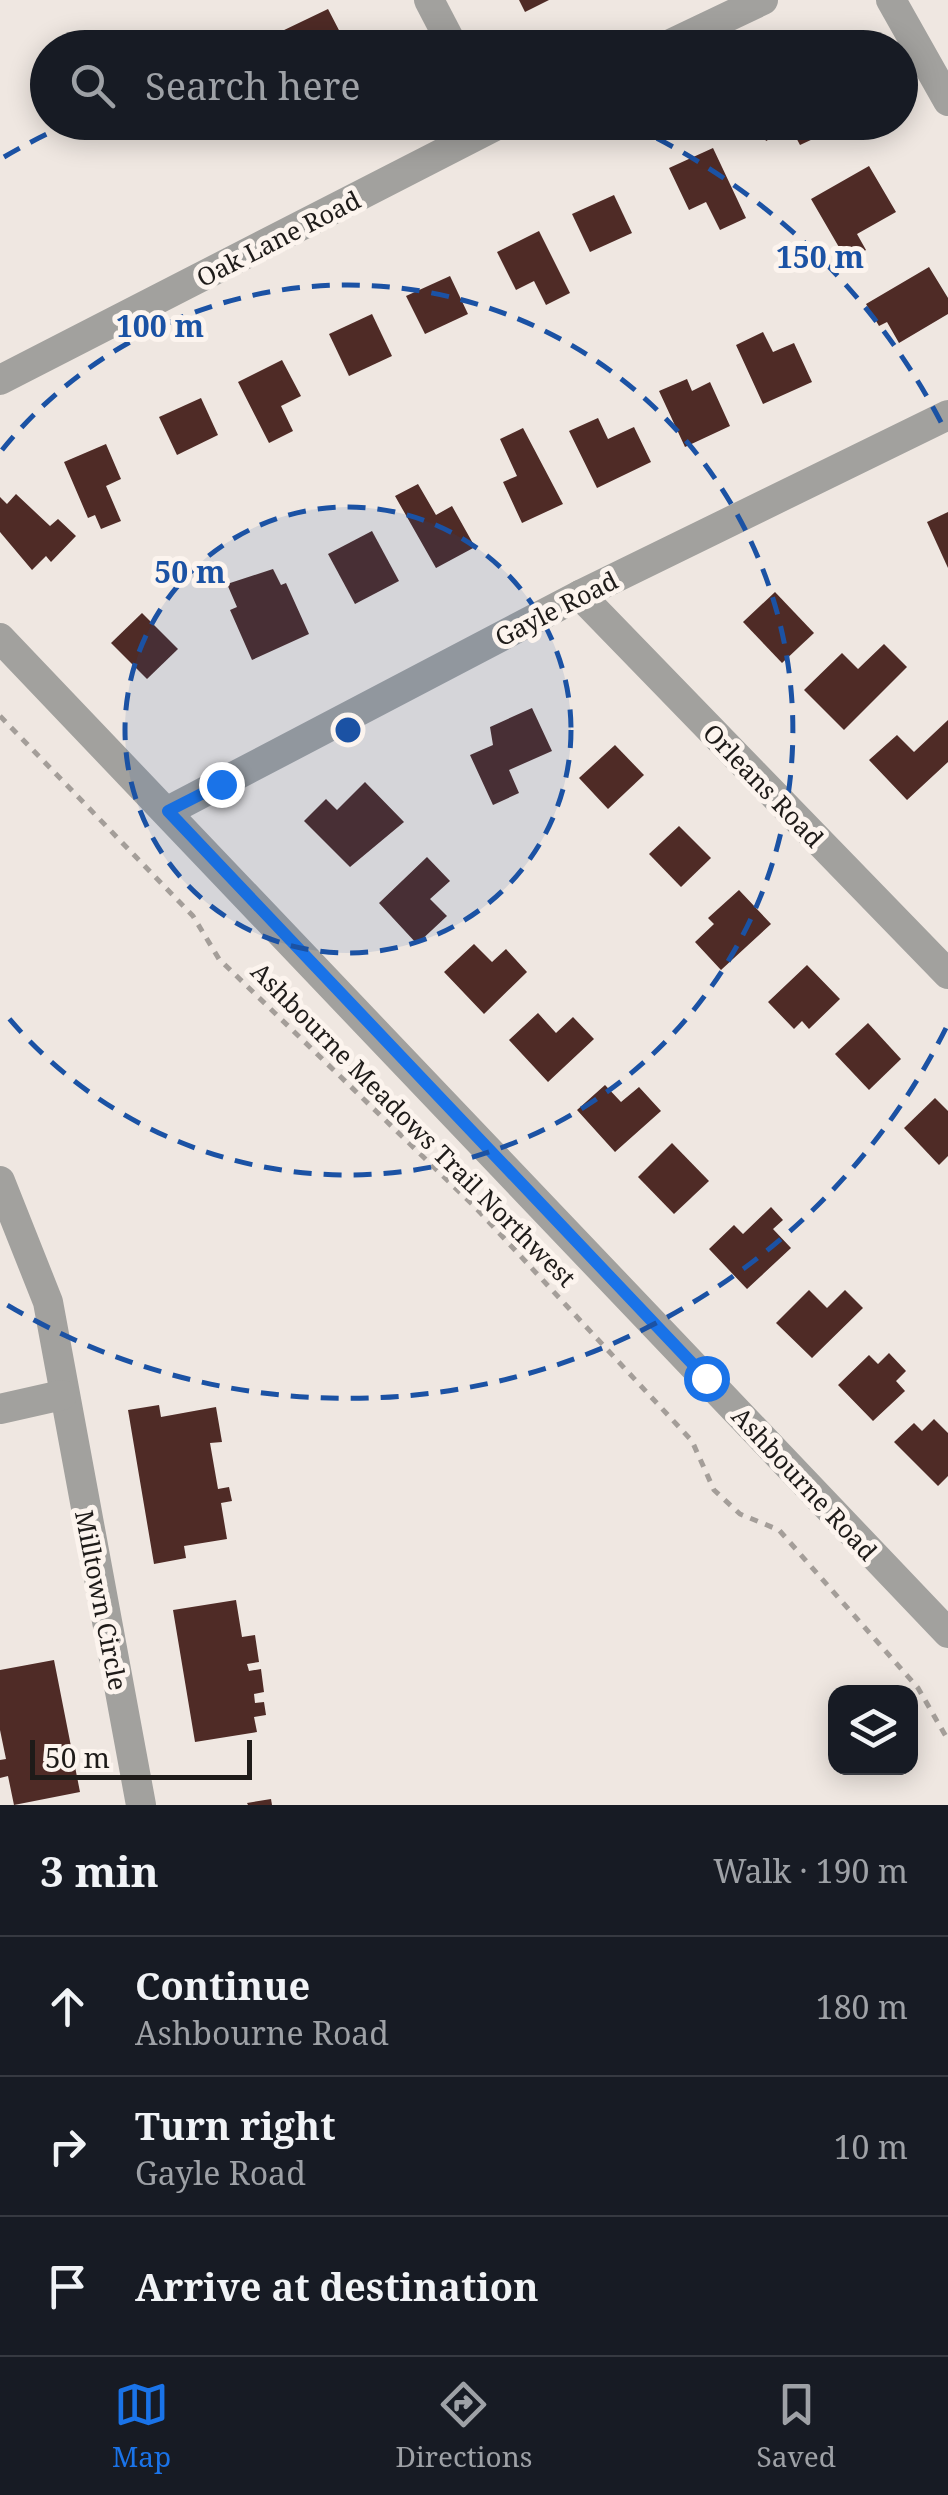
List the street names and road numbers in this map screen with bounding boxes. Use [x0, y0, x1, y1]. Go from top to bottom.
street label: Oak Lane Road [190, 182, 366, 294]
street label: Gayle Road [489, 563, 623, 653]
street label: Orleans Road [696, 716, 832, 854]
street label: Ashbourne Meadows Trail Northwest [244, 954, 584, 1294]
street label: Ashbourne Road [725, 1399, 885, 1567]
street label: Milltown Circle [68, 1507, 136, 1693]

